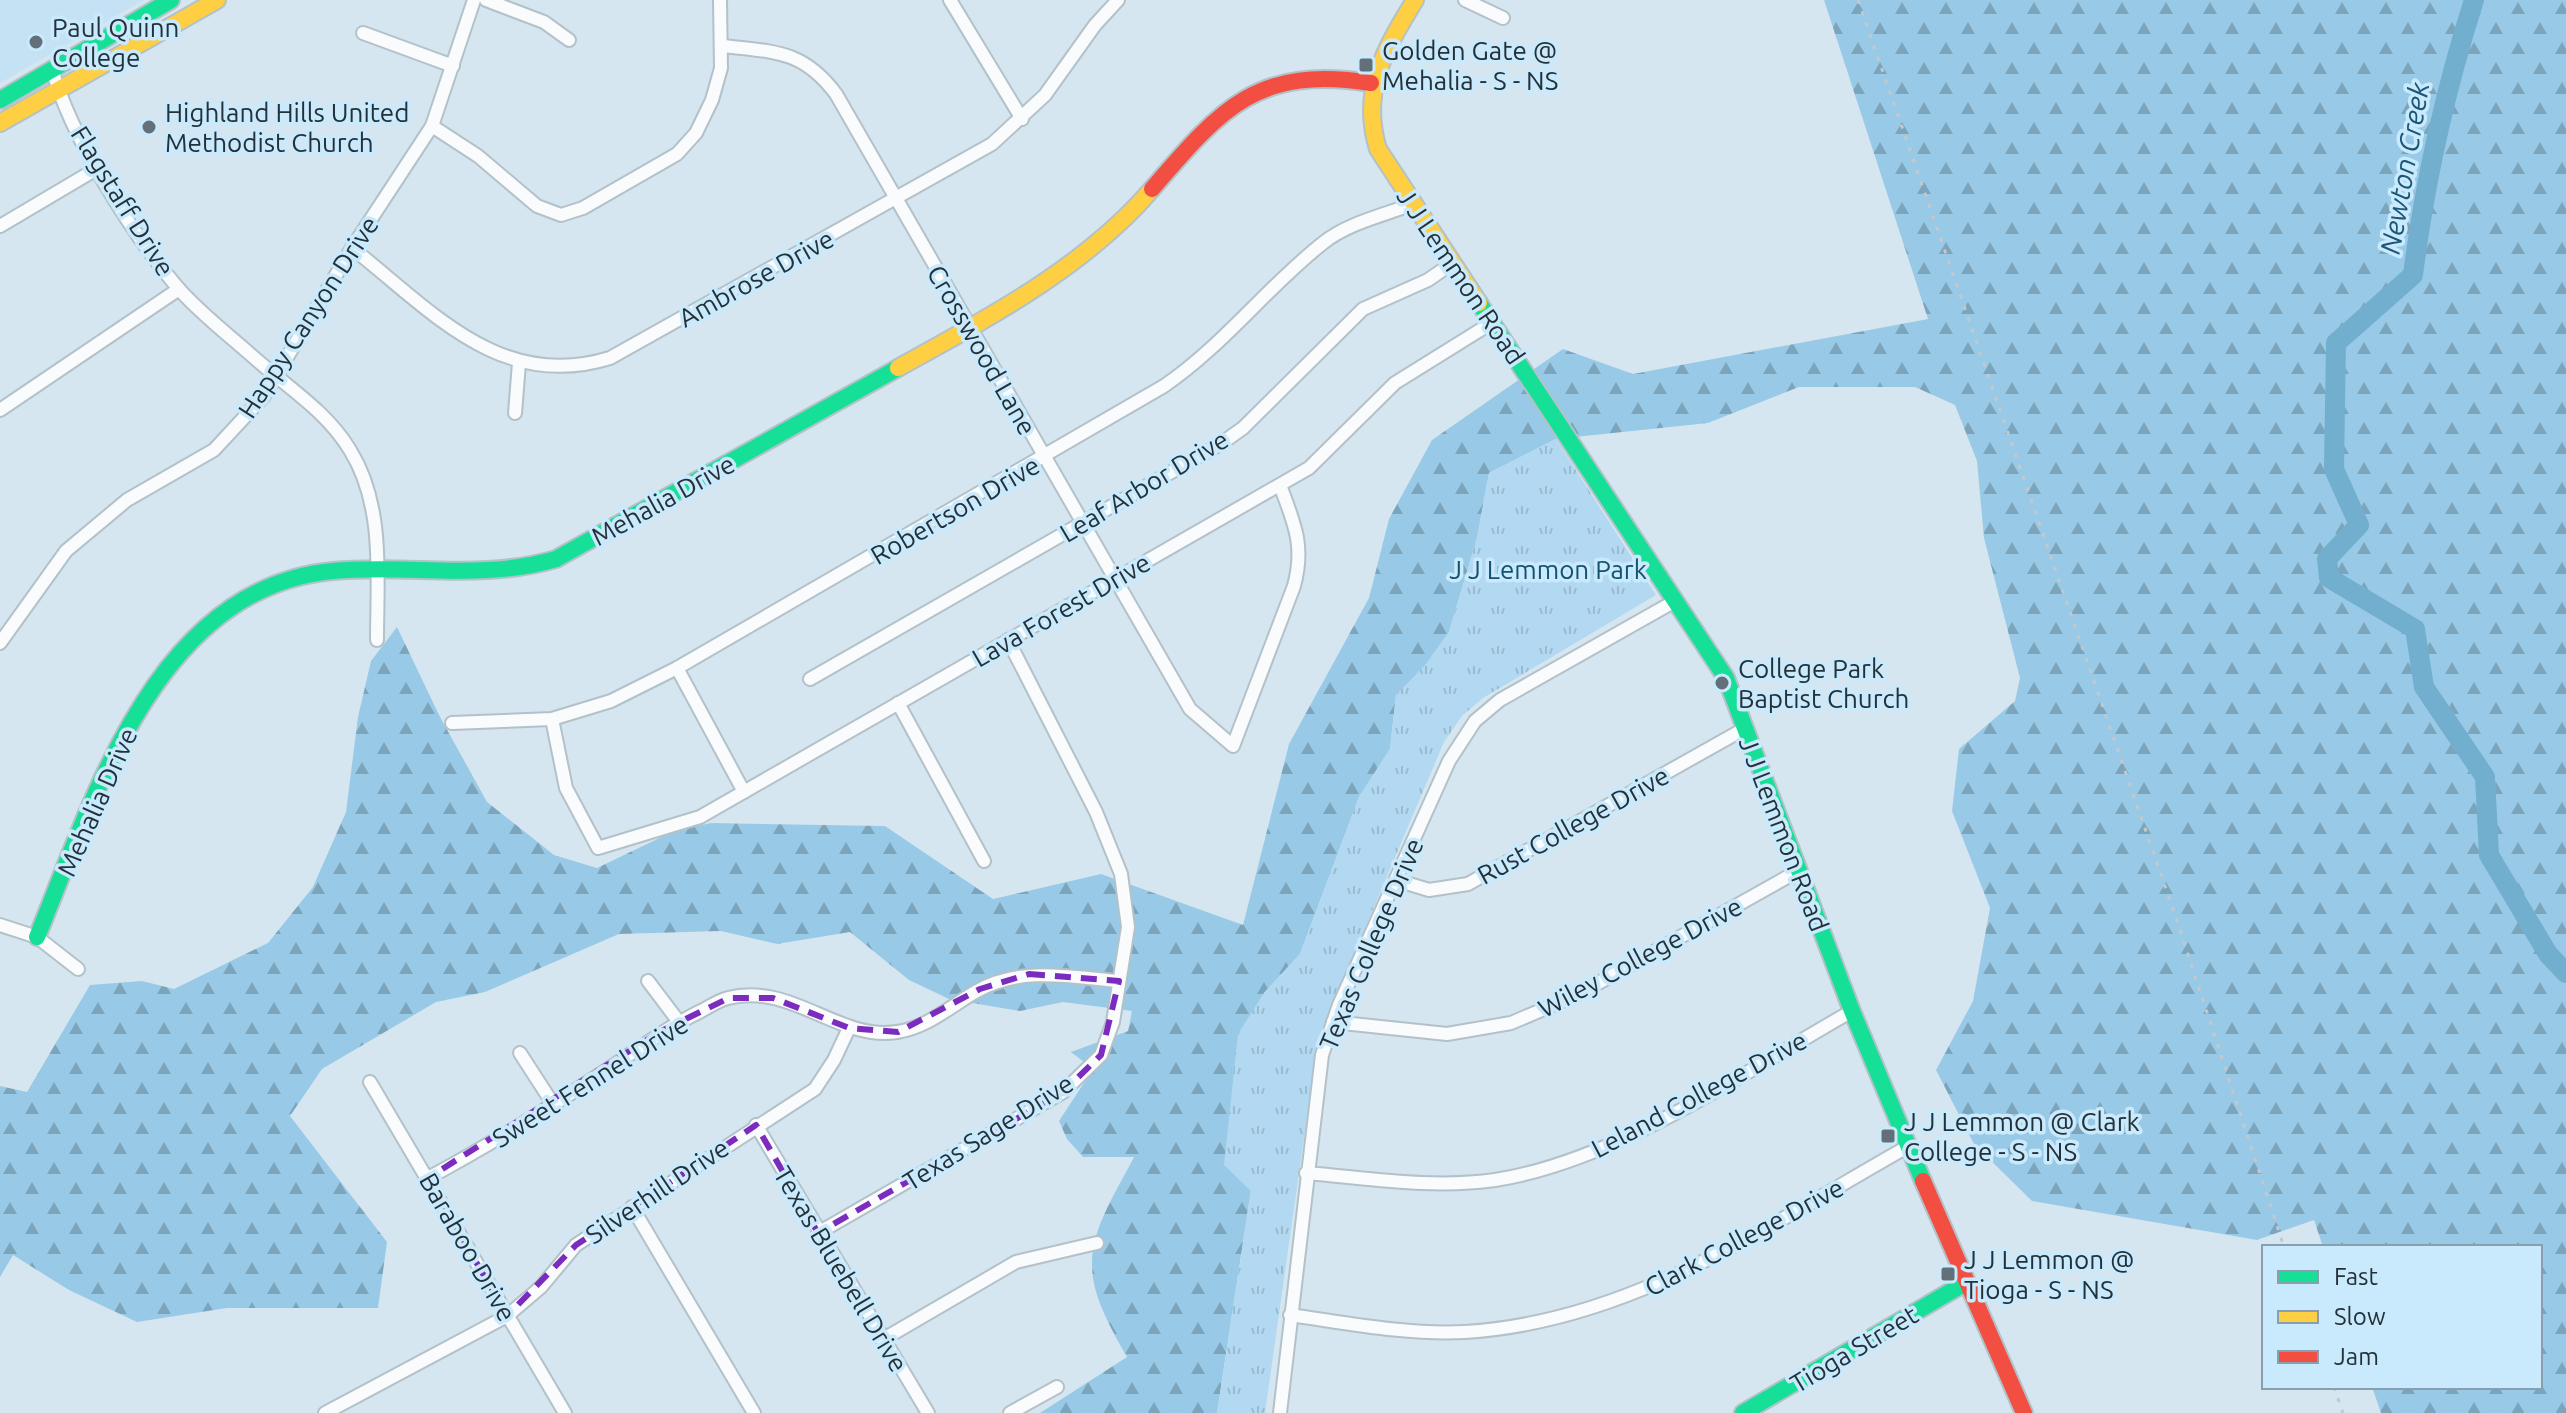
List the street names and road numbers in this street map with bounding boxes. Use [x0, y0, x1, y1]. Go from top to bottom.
street label: Flagstaff Drive [65, 121, 181, 281]
street label: J J Lemmon Road [1391, 183, 1531, 369]
street label: Happy Canyon Drive [232, 211, 384, 423]
street label: Ambrose Drive [673, 223, 839, 333]
street label: Crosswood Lane [922, 260, 1042, 440]
street label: Leaf Arbor Drive [1055, 424, 1233, 548]
street label: Mehalia Drive [586, 449, 740, 551]
street label: Robertson Drive [866, 450, 1044, 570]
street label: Lava Forest Drive [967, 547, 1155, 673]
street label: Mehalia Drive [51, 723, 143, 881]
street label: J J Lemmon Road [1734, 733, 1834, 935]
street label: Rust College Drive [1472, 760, 1674, 890]
street label: Texas College Drive [1313, 834, 1429, 1054]
street label: Wiley College Drive [1533, 891, 1747, 1023]
street label: Sweet Fennel Drive [487, 1009, 693, 1153]
street label: Leland College Drive [1586, 1025, 1812, 1163]
street label: Texas Sage Drive [898, 1068, 1078, 1196]
street label: Silverhill Drive [580, 1133, 734, 1249]
street label: Texas Bluebell Drive [768, 1161, 914, 1377]
street label: Baraboo Drive [414, 1168, 522, 1326]
street label: Clark College Drive [1640, 1172, 1848, 1302]
street label: Tioga Street [1785, 1300, 1923, 1398]

